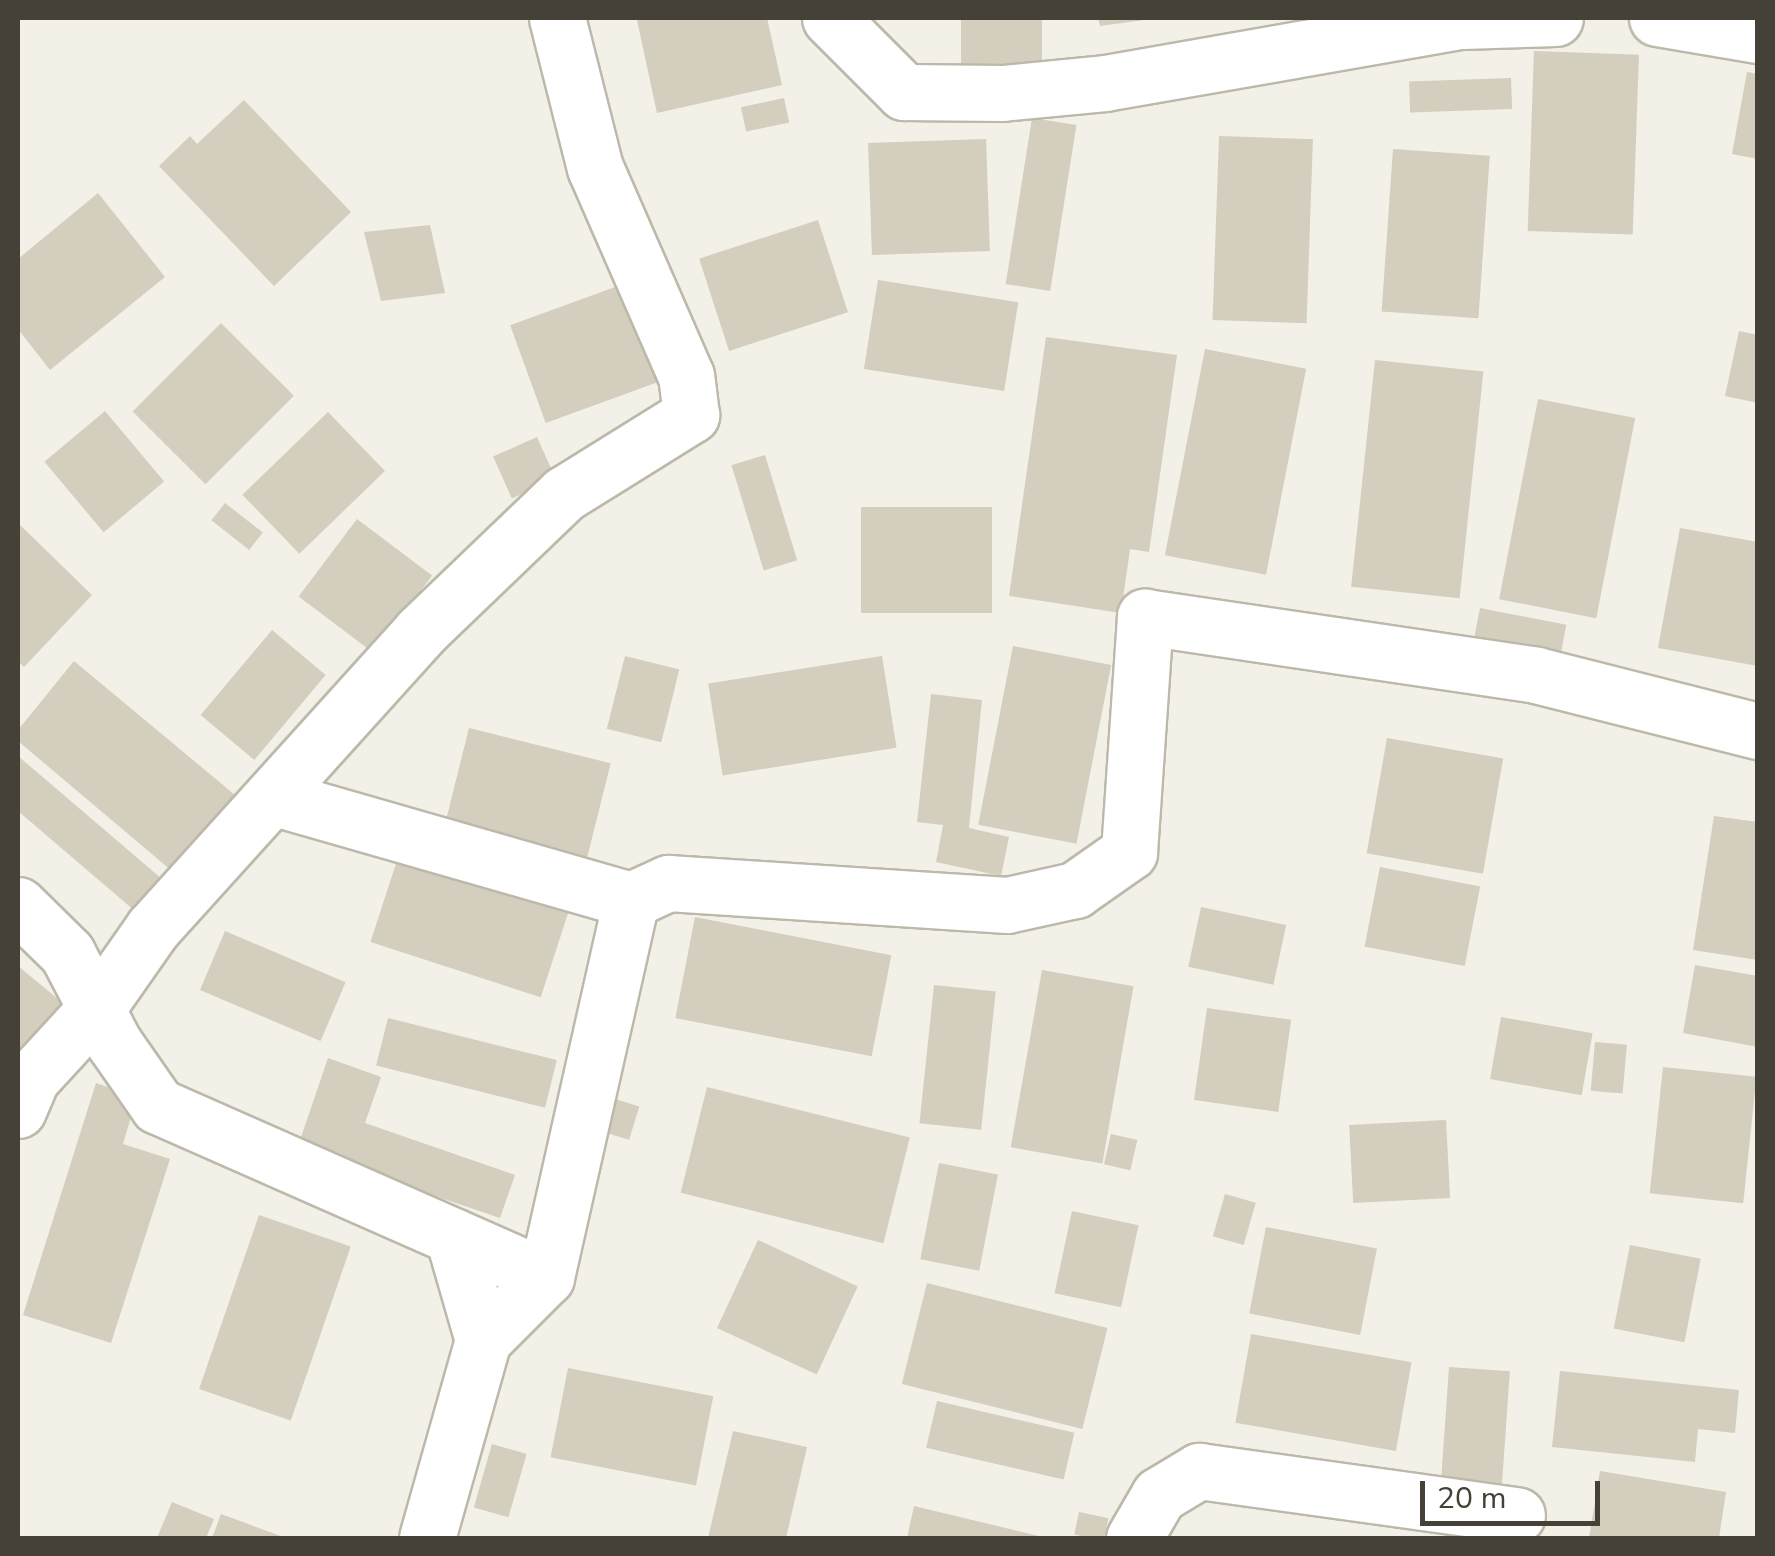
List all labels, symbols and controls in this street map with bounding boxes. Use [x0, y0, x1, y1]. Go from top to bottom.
scale bar [1425, 1461, 1605, 1523]
text: 20 m [1437, 1478, 1506, 1519]

